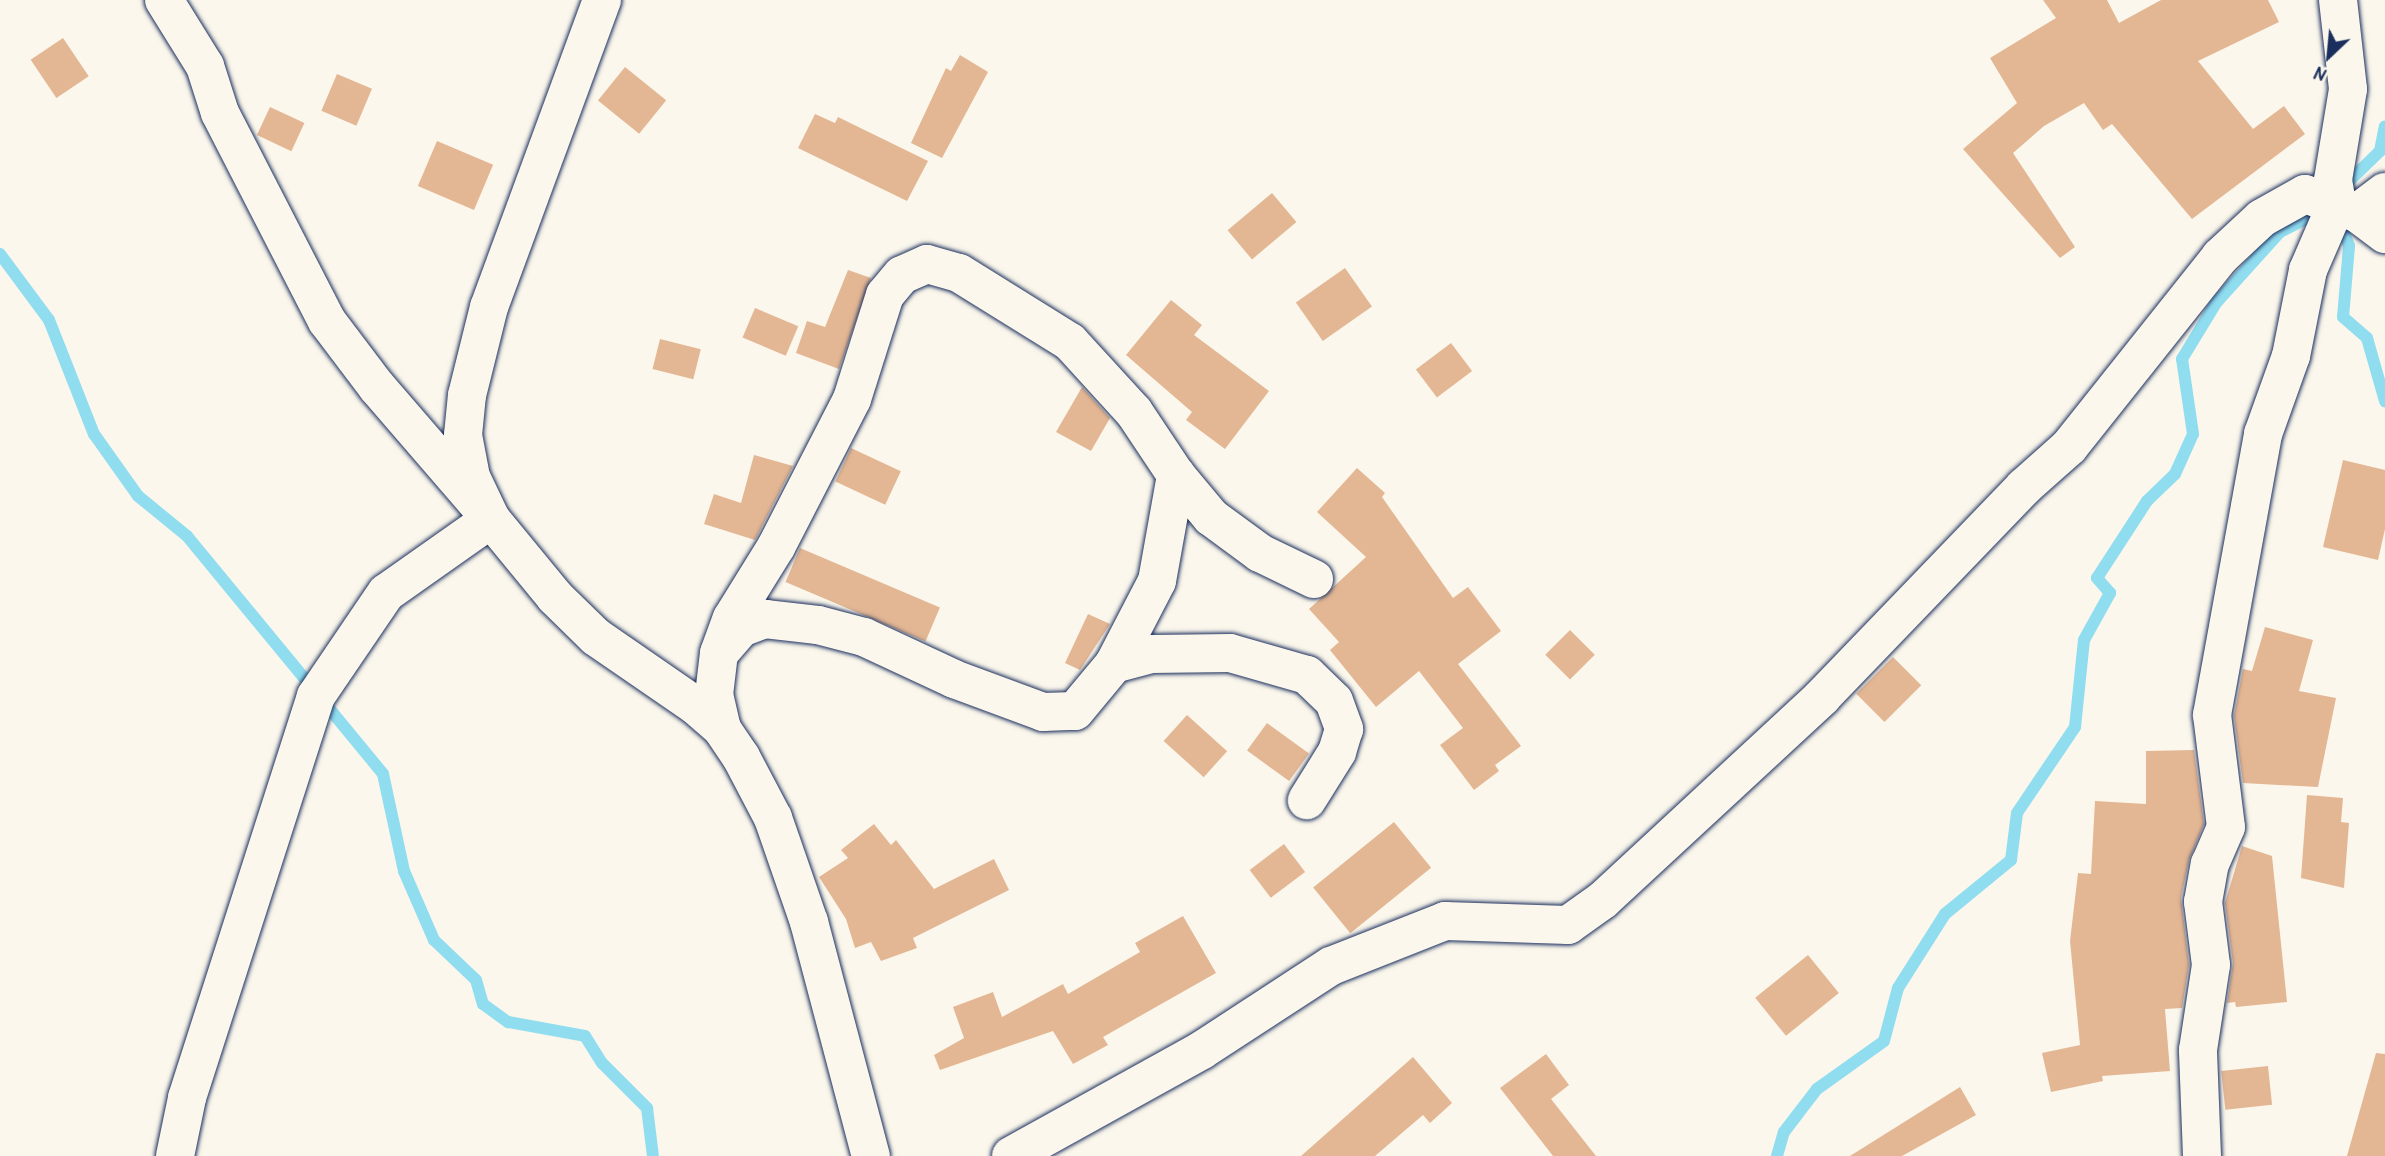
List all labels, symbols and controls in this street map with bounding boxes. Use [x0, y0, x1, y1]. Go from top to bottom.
north arrow [2294, 21, 2364, 91]
text: N [2310, 61, 2330, 89]

